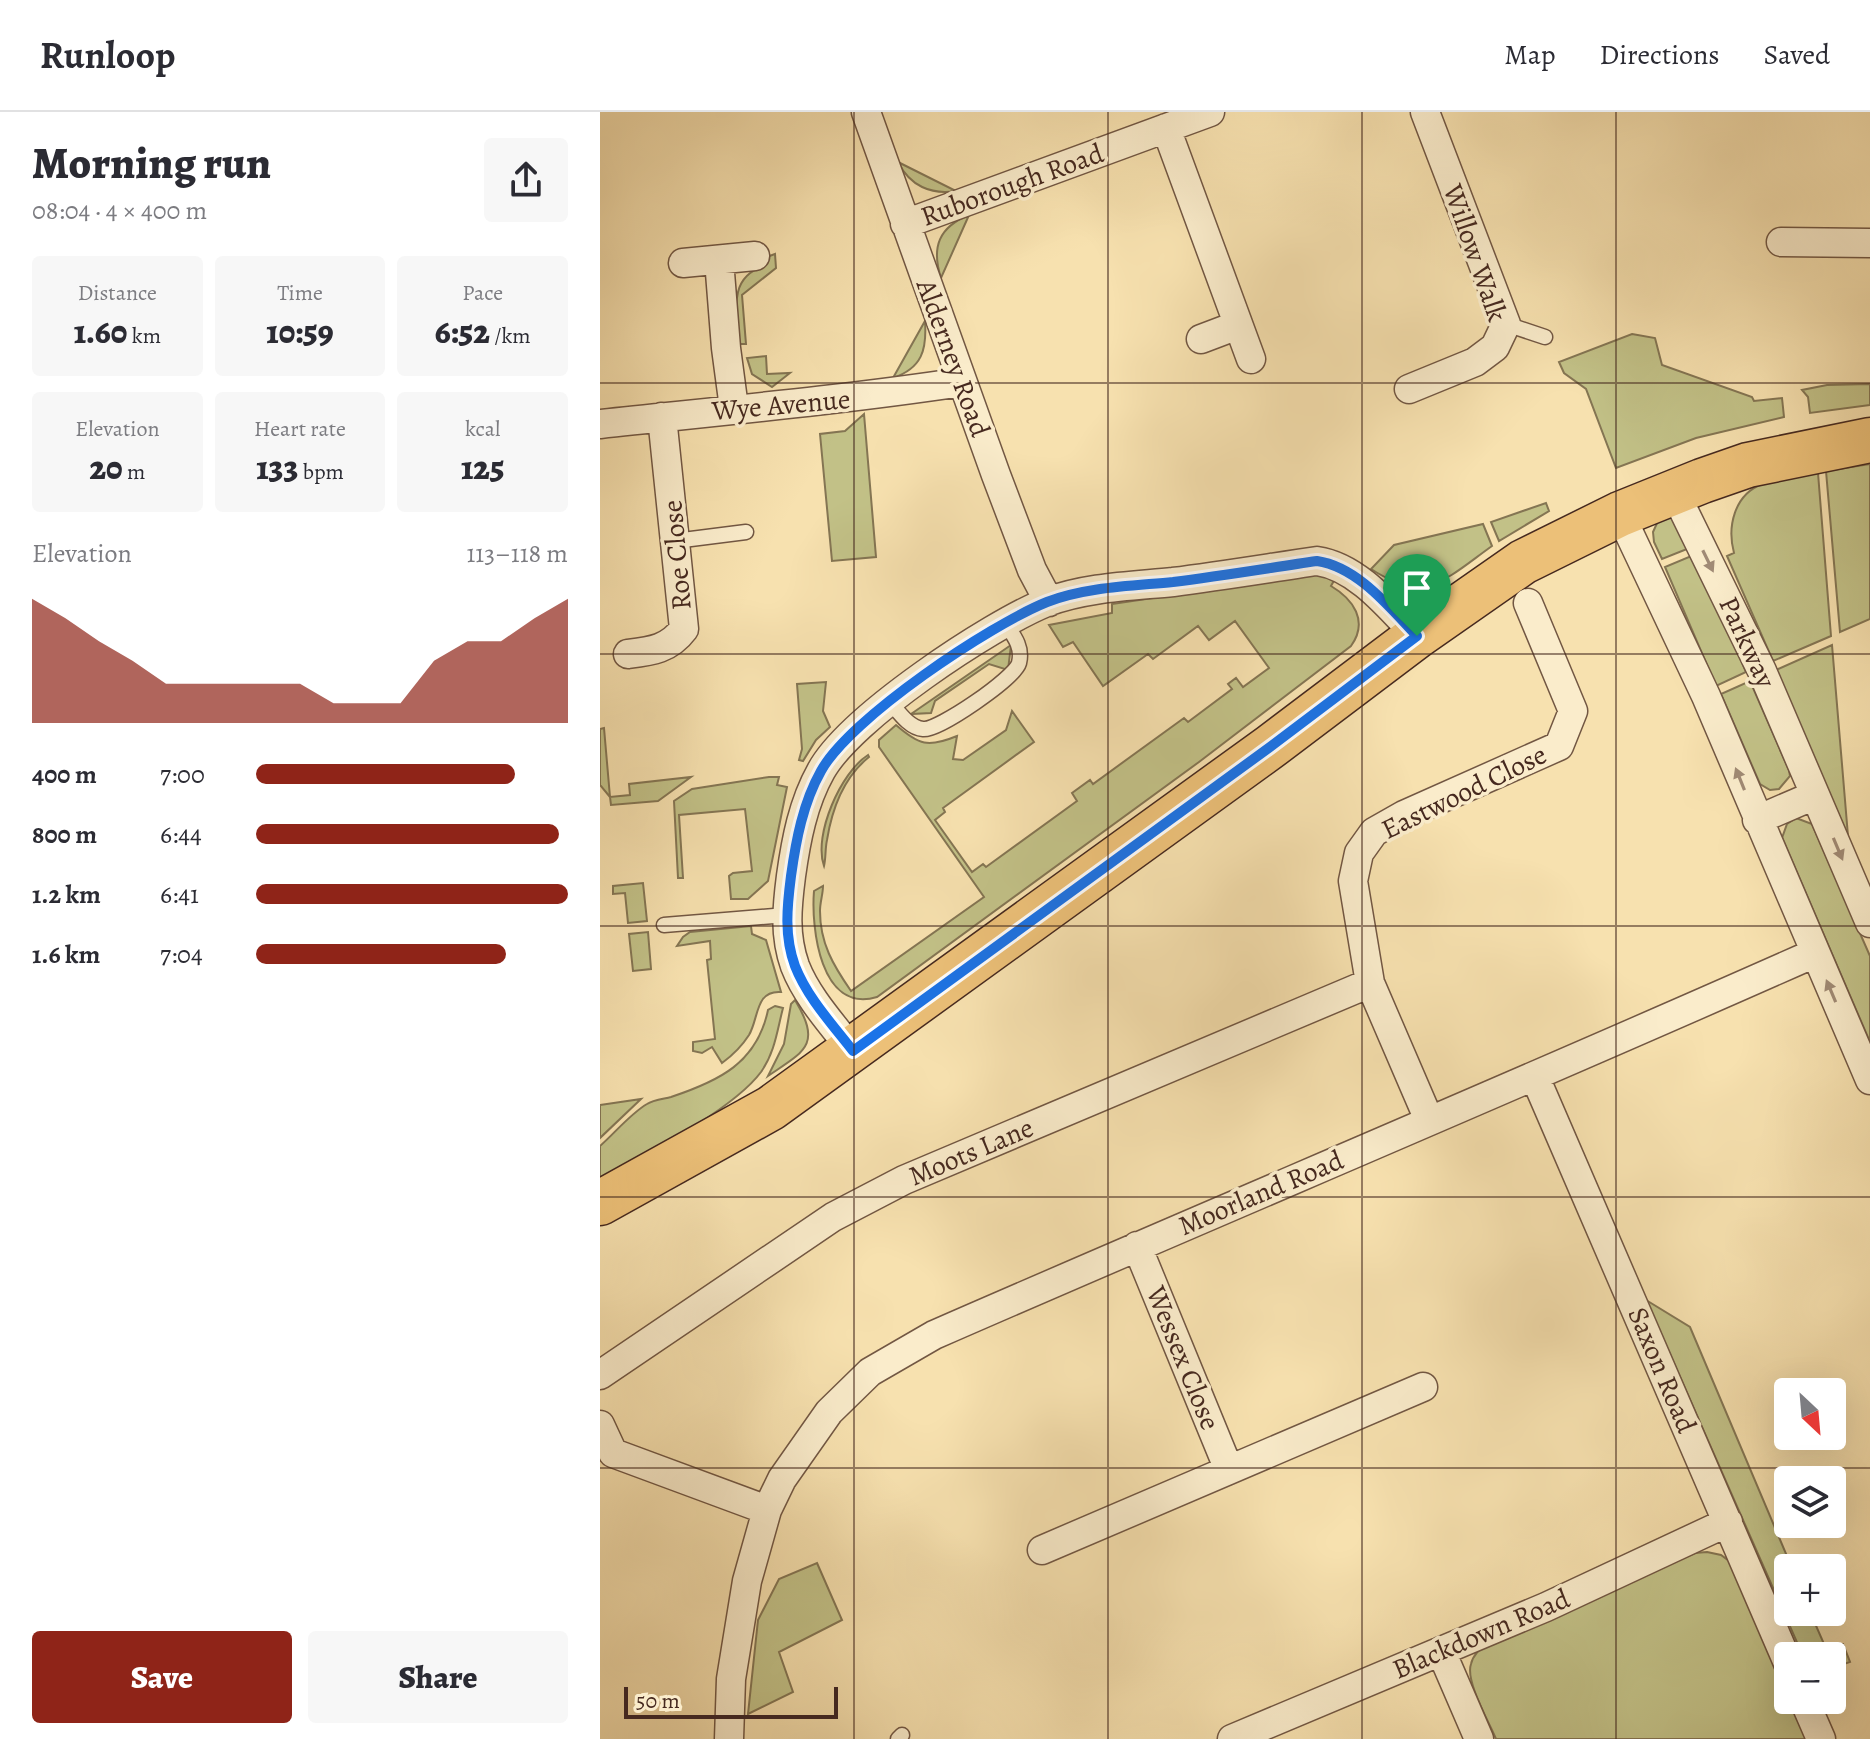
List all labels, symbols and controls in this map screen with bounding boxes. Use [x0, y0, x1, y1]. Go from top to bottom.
text: Runloop [40, 29, 175, 81]
text: Map [1504, 36, 1555, 74]
text: Directions [1599, 36, 1720, 74]
text: Saved [1764, 36, 1830, 74]
text: Morning run [32, 133, 271, 193]
street label: Ruborough Road [915, 134, 1110, 236]
button: share [484, 138, 568, 222]
street label: Willow Walk [1433, 178, 1516, 327]
text: 08:04 · 4 × 400 m [32, 193, 207, 228]
street label: Alderney Road [907, 273, 999, 443]
text: Distance [78, 278, 157, 308]
text: Time [277, 278, 323, 308]
text: Pace [462, 278, 503, 308]
text: 1.60 [74, 308, 127, 355]
text: 10:59 [266, 308, 334, 355]
text: 6:52 [435, 308, 490, 355]
text: km [127, 321, 161, 351]
text: /km [490, 321, 531, 351]
street label: Wye Avenue [709, 380, 852, 430]
text: Elevation [75, 414, 160, 444]
text: Heart rate [254, 414, 346, 444]
text: kcal [465, 414, 500, 444]
text: 20 [89, 444, 123, 491]
text: 133 [256, 444, 298, 491]
text: 125 [461, 444, 504, 491]
text: m [123, 457, 145, 487]
text: bpm [298, 457, 344, 487]
street label: Roe Close [653, 498, 701, 612]
text: Elevation [32, 536, 132, 571]
text: 113–118 m [466, 536, 568, 571]
one-way arrow [1701, 549, 1715, 572]
pin [1383, 554, 1451, 636]
icon: arrive [1395, 566, 1439, 610]
street label: Parkway [1709, 590, 1785, 694]
street label: Eastwood Close [1375, 736, 1553, 848]
text: 400 m [32, 757, 97, 792]
text: 7:00 [160, 757, 205, 792]
one-way arrow [1733, 767, 1746, 791]
text: 800 m [32, 817, 97, 852]
text: 6:44 [160, 817, 202, 852]
one-way arrow [1832, 837, 1845, 860]
text: 1.2 km [32, 877, 101, 912]
text: 6:41 [160, 877, 199, 912]
text: 1.6 km [32, 937, 100, 972]
text: 7:04 [160, 937, 203, 972]
one-way arrow [1825, 979, 1838, 1003]
street label: Moots Lane [903, 1109, 1039, 1195]
street label: Moorland Road [1173, 1141, 1350, 1245]
street label: Wessex Close [1137, 1279, 1229, 1436]
street label: Saxon Road [1618, 1301, 1706, 1440]
north arrow [1774, 1378, 1846, 1450]
map controls [1774, 1378, 1846, 1714]
button: layers [1774, 1466, 1846, 1538]
button: + [1774, 1554, 1846, 1626]
street label: Blackdown Road [1386, 1579, 1576, 1688]
button: Save [32, 1631, 292, 1723]
button: Share [308, 1631, 568, 1723]
button: − [1774, 1642, 1846, 1714]
scale bar [624, 1683, 838, 1719]
text: 50 m [636, 1686, 680, 1716]

